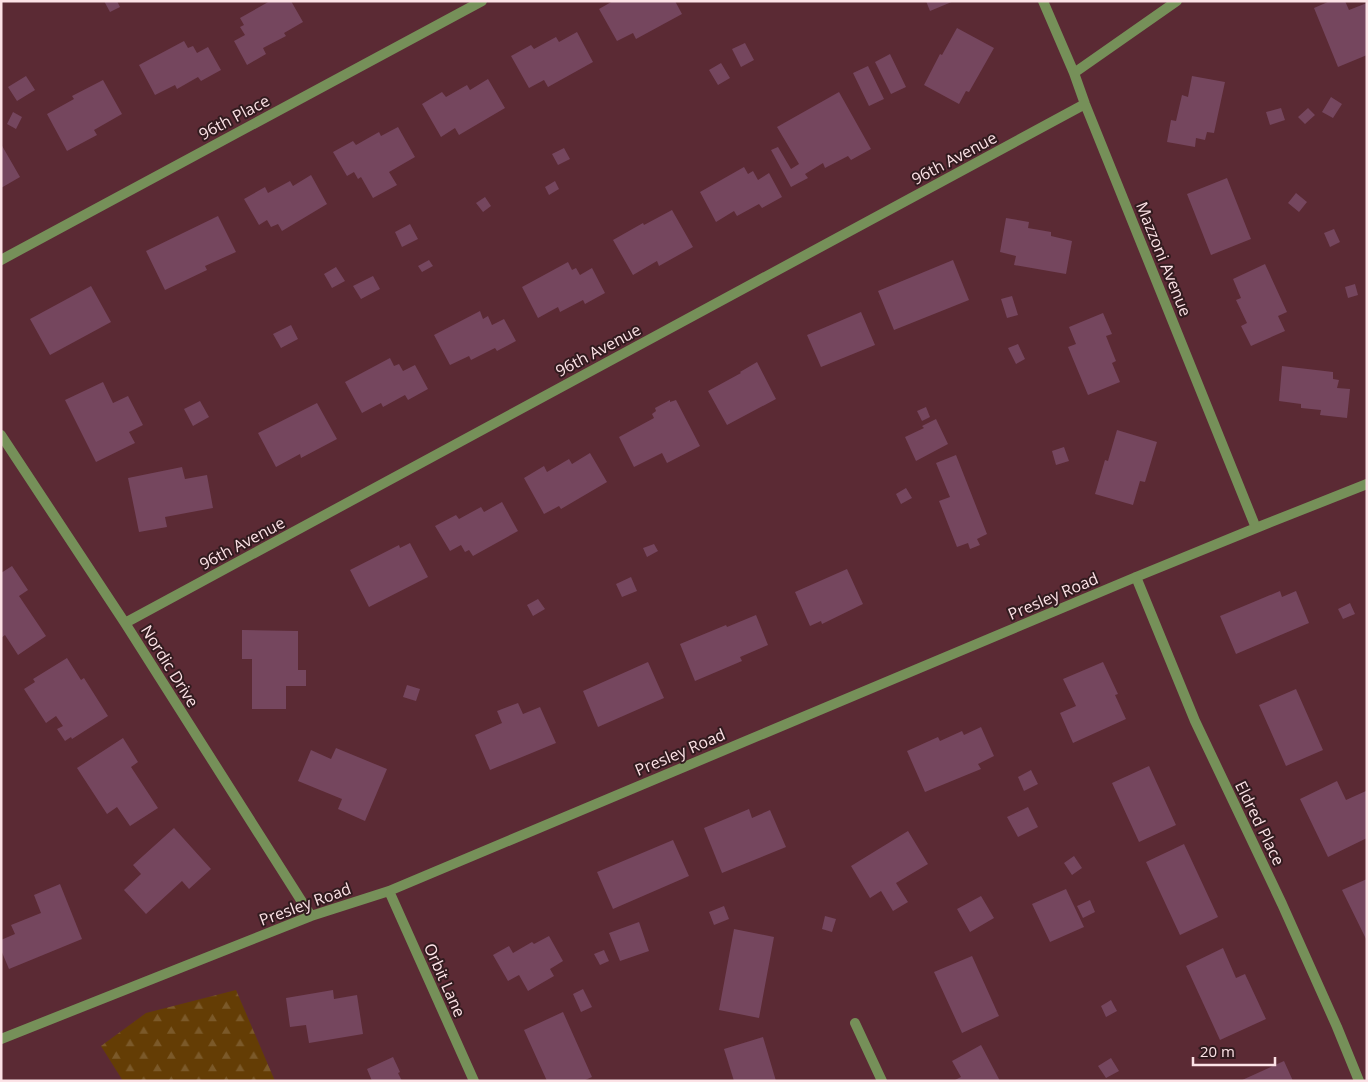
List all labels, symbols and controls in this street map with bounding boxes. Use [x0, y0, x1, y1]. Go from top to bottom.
street label: 96th Place [195, 89, 273, 145]
street label: 96th Avenue [907, 126, 1001, 190]
street label: Mazzoni Avenue [1131, 198, 1197, 320]
street label: 96th Avenue [551, 318, 645, 382]
street label: 96th Avenue [195, 511, 289, 575]
street label: Presley Road [1004, 567, 1102, 625]
street label: Nordic Drive [136, 621, 204, 711]
street label: Presley Road [631, 723, 729, 781]
street label: Eldred Place [1230, 777, 1290, 869]
street label: Presley Road [256, 877, 354, 931]
street label: Orbit Lane [419, 940, 471, 1020]
scale bar [1193, 1034, 1276, 1066]
text: 20 m [1200, 1041, 1235, 1061]

